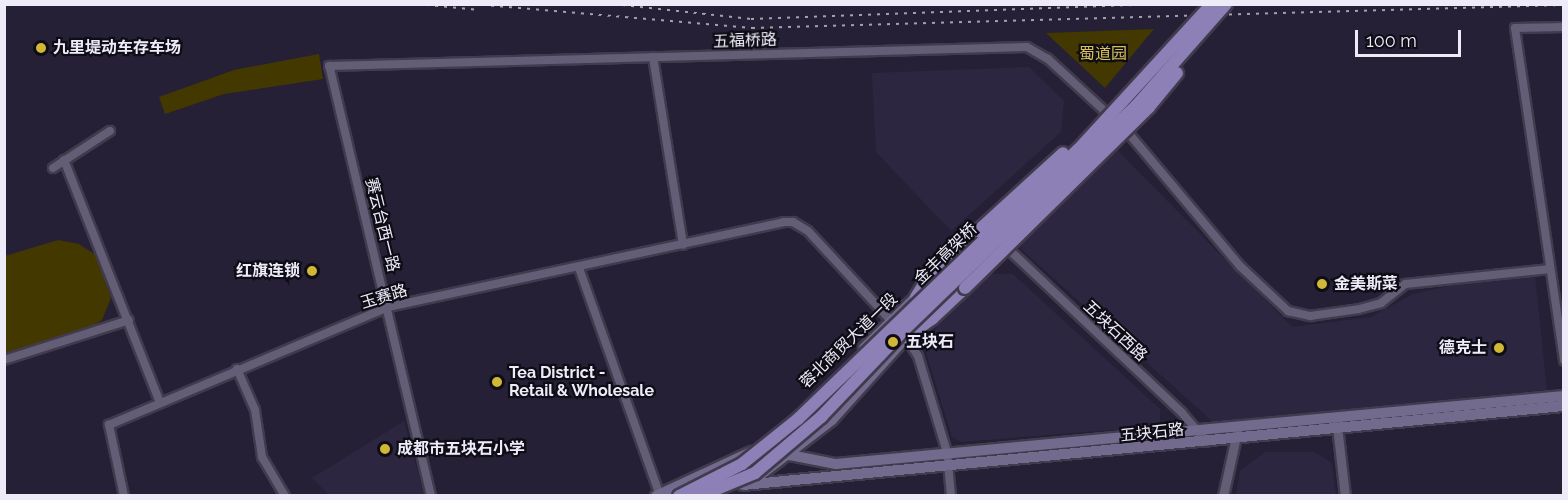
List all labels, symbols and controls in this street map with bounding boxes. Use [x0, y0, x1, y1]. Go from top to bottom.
scale bar [1358, 18, 1464, 56]
street label: 五福桥路 [713, 30, 777, 52]
text: 100 m [1366, 30, 1417, 51]
place label: 九里堤动车存车场 [53, 38, 181, 58]
marker: 九里堤动车存车场 [34, 41, 48, 55]
park label: 蜀道园 [1079, 44, 1127, 64]
street label: 赛云台西一路 [361, 176, 403, 274]
street label: 金丰高架桥 [911, 219, 981, 289]
place label: 红旗连锁 [236, 261, 300, 281]
marker: 红旗连锁 [305, 264, 319, 278]
place label: 金美斯菜 [1334, 274, 1398, 294]
marker: 金美斯菜 [1315, 277, 1329, 291]
street label: 玉赛路 [358, 281, 410, 313]
street label: 蓉北商贸大道一段 [796, 290, 902, 392]
street label: 五块石西路 [1079, 297, 1151, 365]
place label: 五块石 [906, 332, 954, 352]
marker: 五块石 [884, 333, 902, 351]
place label: 德克士 [1439, 338, 1487, 358]
marker: 德克士 [1492, 341, 1506, 355]
place label: Tea District - Retail & Wholesale [509, 363, 655, 401]
marker: Tea District - Retail & Wholesale [490, 375, 504, 389]
street label: 五块石路 [1119, 420, 1185, 446]
place label: 成都市五块石小学 [397, 439, 525, 459]
marker: 成都市五块石小学 [378, 442, 392, 456]

